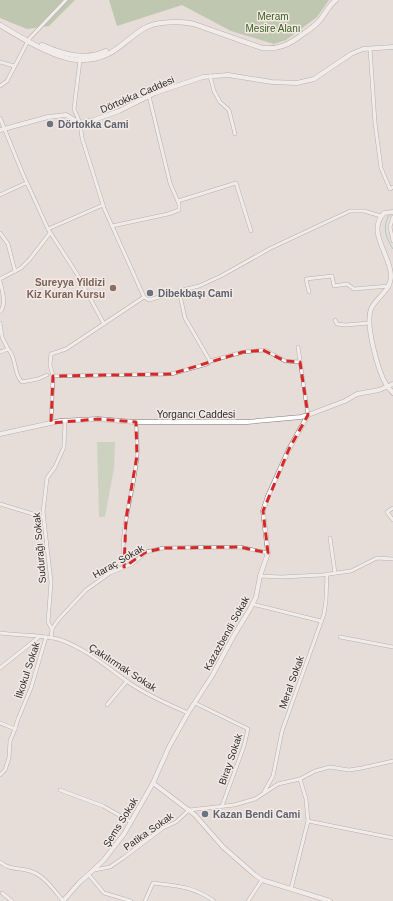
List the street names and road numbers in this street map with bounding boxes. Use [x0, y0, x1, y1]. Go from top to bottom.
street label: Dörtokka Caddesi [98, 74, 176, 115]
street label: Yorgancı Caddesi [157, 409, 235, 420]
street label: Sudurağı Sokak [31, 511, 48, 584]
street label: Haraç Sokak [91, 542, 147, 581]
street label: Kazazbendi Sokak [202, 593, 252, 672]
street label: İlkokul Sokak [12, 639, 42, 700]
street label: Çakılırmak Sokak [87, 641, 159, 694]
street label: Meral Sokak [277, 653, 306, 710]
street label: Biray Sokak [217, 731, 245, 786]
street label: Şems Sokak [101, 795, 140, 849]
street label: Patika Sokak [121, 810, 176, 853]

